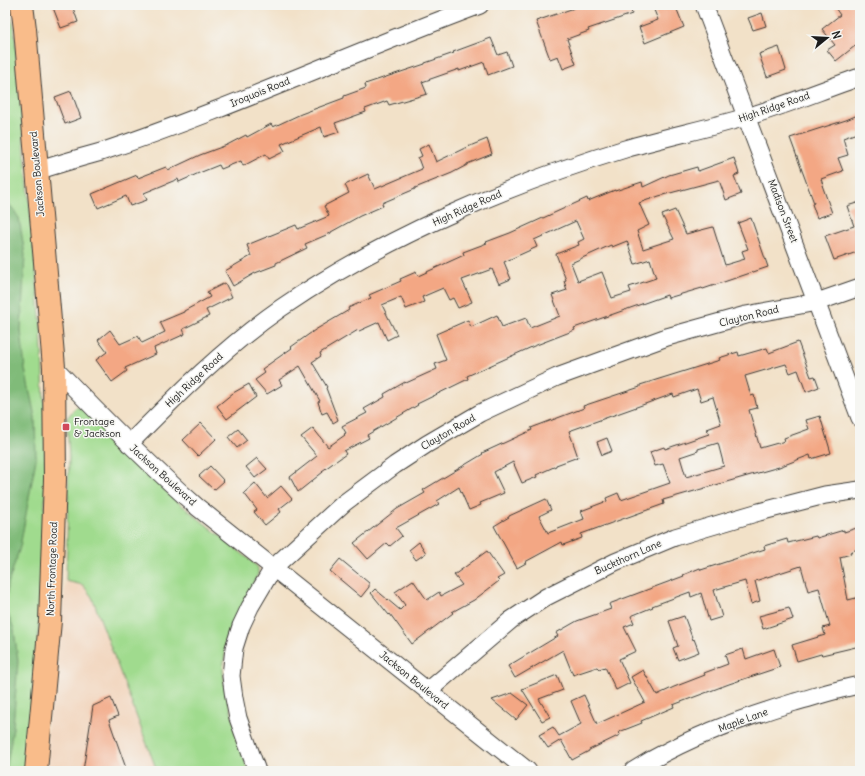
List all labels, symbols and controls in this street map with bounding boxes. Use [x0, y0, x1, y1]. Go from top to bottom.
north arrow [807, 18, 847, 58]
text: N [829, 29, 844, 41]
street label: Iroquois Road [228, 74, 292, 110]
street label: High Ridge Road [737, 89, 811, 125]
street label: Jackson Boulevard [27, 131, 47, 217]
street label: Madison Street [765, 177, 801, 245]
street label: High Ridge Road [430, 187, 504, 229]
street label: Clayton Road [718, 302, 780, 330]
street label: High Ridge Road [162, 350, 226, 410]
street label: Clayton Road [418, 411, 478, 453]
place label: Frontage & Jackson [74, 415, 121, 440]
marker: Frontage & Jackson [61, 422, 71, 432]
street label: Jackson Boulevard [127, 442, 199, 508]
street label: North Frontage Road [44, 521, 60, 616]
street label: Buckthorn Lane [593, 536, 663, 578]
street label: Jackson Boulevard [377, 648, 451, 712]
street label: Maple Lane [716, 705, 770, 735]

